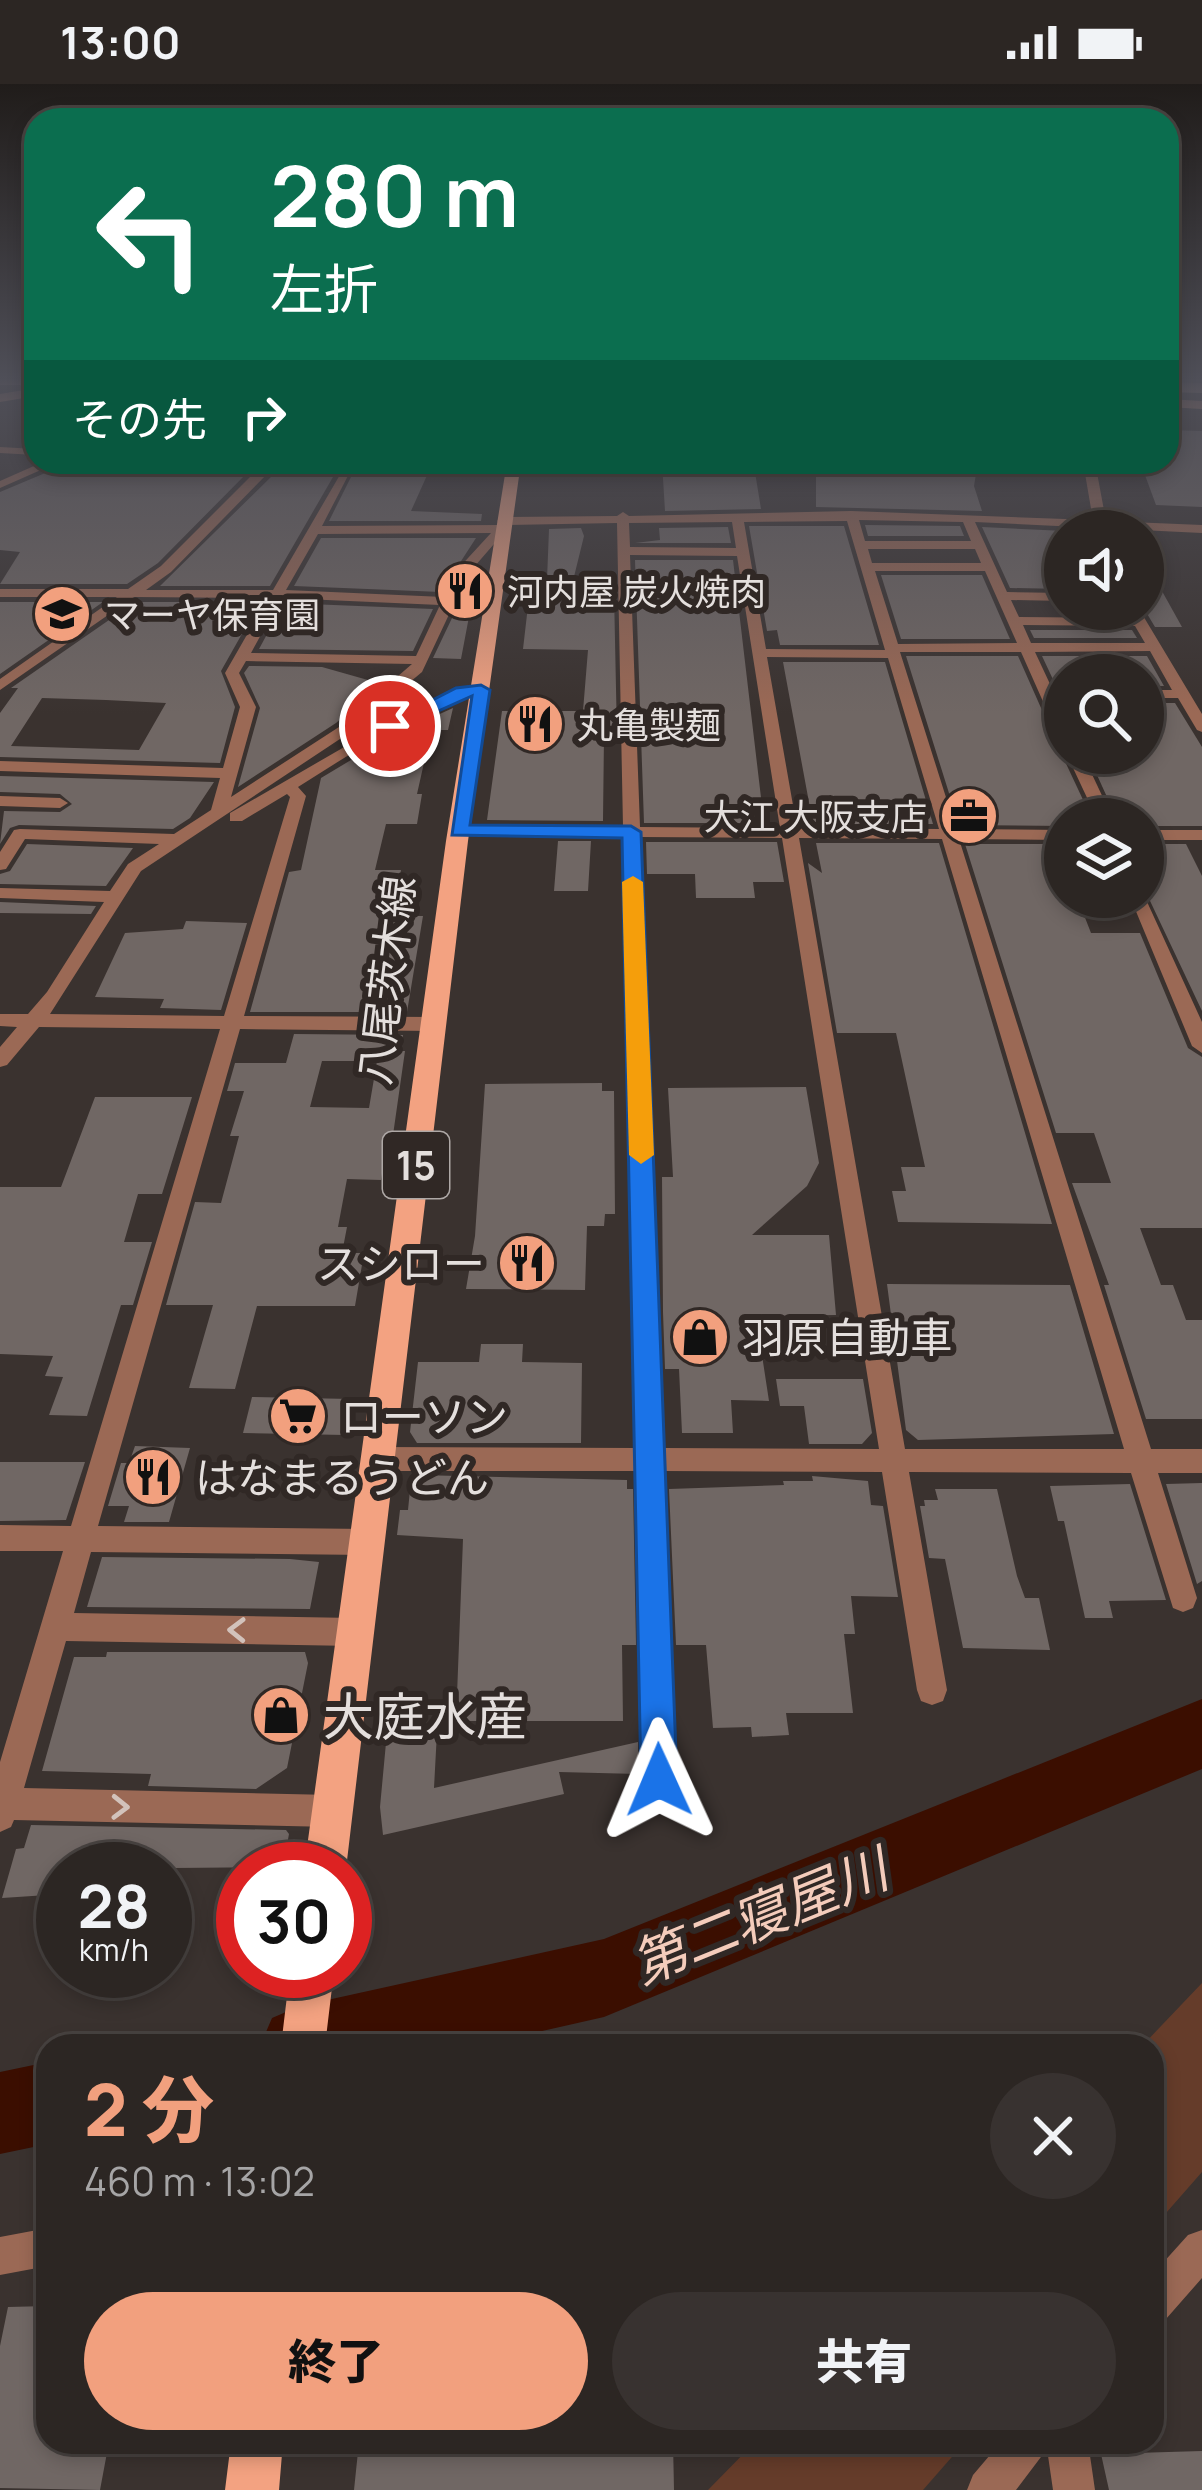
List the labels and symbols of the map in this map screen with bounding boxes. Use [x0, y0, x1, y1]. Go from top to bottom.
restaurant icon: 河内屋 炭火焼肉 [434, 560, 496, 622]
place label: 河内屋 炭火焼肉 [507, 567, 766, 616]
school or university icon: マーヤ保育園 [31, 583, 93, 645]
place label: マーヤ保育園 [104, 590, 320, 639]
pin [339, 675, 441, 777]
restaurant icon: 丸亀製麺 [504, 693, 566, 755]
place label: 丸亀製麺 [577, 700, 721, 749]
office icon: 大江 大阪支店 [938, 785, 1000, 847]
place label: 大江 大阪支店 [704, 792, 927, 841]
street label: 八尾茨木線 [344, 872, 428, 1088]
road number: 15 [383, 1132, 449, 1198]
restaurant icon: スシロー [496, 1232, 558, 1294]
place label: スシロー [317, 1234, 485, 1292]
shop icon: 羽原自動車 [669, 1306, 731, 1368]
place label: 羽原自動車 [742, 1308, 952, 1366]
supermarket icon: ローソン [267, 1385, 329, 1447]
place label: ローソン [340, 1387, 508, 1445]
restaurant icon: はなまるうどん [122, 1446, 184, 1508]
place label: はなまるうどん [195, 1448, 489, 1506]
one-way arrow [227, 1618, 246, 1644]
place label: 大庭水産 [323, 1681, 527, 1750]
shop icon: 大庭水産 [250, 1684, 312, 1746]
position arrow [596, 1717, 722, 1843]
one-way arrow [111, 1793, 130, 1819]
water label: 第二寝屋川 [620, 1828, 903, 2000]
speed limit sign: 30 [216, 1842, 372, 1998]

